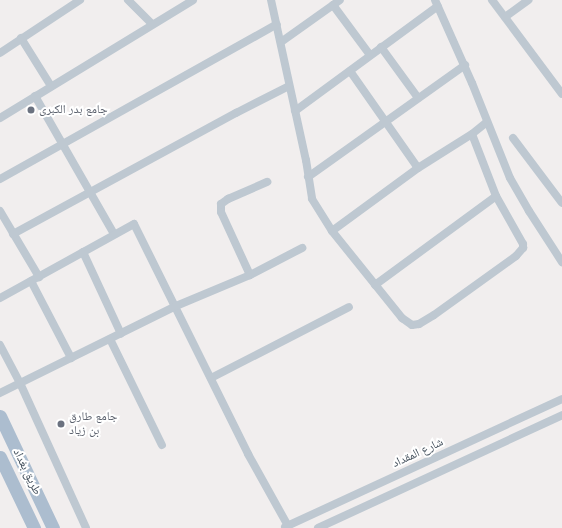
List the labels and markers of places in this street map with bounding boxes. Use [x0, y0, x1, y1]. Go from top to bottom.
place label: جامع بدر الكبرى [39, 103, 108, 117]
marker: جامع بدر الكبرى [26, 105, 36, 115]
place label: جامع طارق بن زياد [69, 410, 117, 438]
marker: جامع طارق بن زياد [56, 419, 66, 429]

